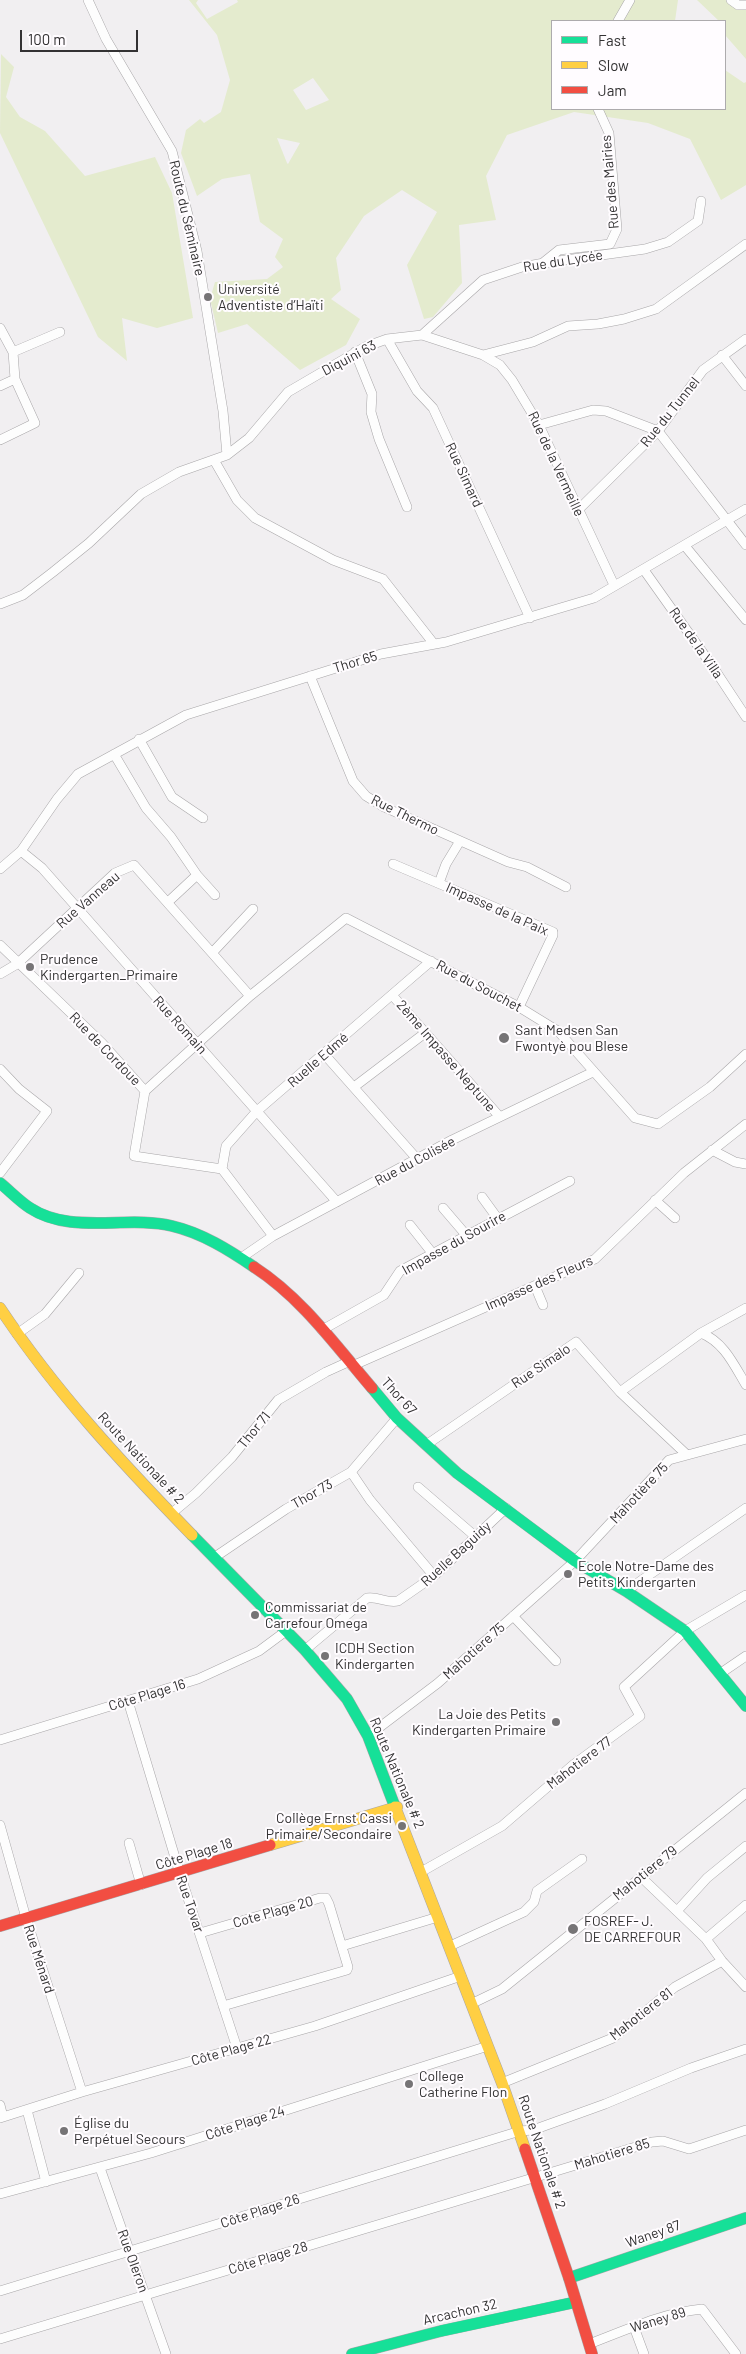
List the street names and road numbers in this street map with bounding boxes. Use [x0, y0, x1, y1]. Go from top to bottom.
street label: Rue des Mairies [598, 134, 622, 230]
street label: Route du Séminaire [166, 158, 208, 278]
street label: Rue du Lycée [522, 246, 604, 276]
street label: Diquini 63 [319, 337, 379, 379]
street label: Rue du Tunnel [637, 374, 703, 450]
street label: Rue de la Vermeille [524, 409, 588, 519]
street label: Rue Simard [442, 440, 486, 510]
street label: Rue de la Villa [665, 604, 727, 682]
street label: Thor 65 [331, 647, 379, 677]
street label: Rue Thermo [368, 791, 442, 839]
street label: Rue Vanneau [53, 868, 123, 932]
street label: Impasse de la Paix [443, 879, 551, 939]
street label: Rue du Souchet [433, 956, 525, 1016]
street label: Rue Romain [150, 993, 210, 1057]
street label: 2ème Impasse Neptune [393, 997, 499, 1115]
street label: Rue de Cordoue [66, 1009, 144, 1089]
street label: Ruelle Edmé [284, 1029, 352, 1091]
street label: Rue du Colisée [372, 1133, 458, 1189]
street label: Impasse du Sourire [399, 1208, 509, 1278]
street label: Impasse des Fleurs [483, 1252, 595, 1314]
street label: Rue Simalo [508, 1340, 574, 1392]
street label: Thor 67 [378, 1374, 420, 1418]
street label: Thor 71 [234, 1408, 274, 1452]
street label: Route Nationale # 2 [94, 1409, 188, 1507]
street label: Mahotière 75 [606, 1459, 672, 1527]
street label: Thor 73 [288, 1476, 336, 1512]
street label: Ruelle Baguidy [417, 1518, 495, 1590]
street label: Mahotiere 75 [440, 1619, 508, 1683]
street label: Côte Plage 16 [106, 1675, 188, 1715]
street label: Route Nationale # 2 [366, 1715, 428, 1831]
street label: Mahotiere 77 [543, 1733, 615, 1793]
street label: Côte Plage 18 [153, 1834, 235, 1874]
street label: Mahotiere 79 [610, 1842, 680, 1904]
street label: Rue Tovar [172, 1873, 208, 1935]
street label: Cote Plage 20 [231, 1892, 315, 1932]
street label: Rue Ménard [20, 1923, 58, 1995]
street label: Mahotiere 81 [606, 1984, 676, 2044]
street label: Côte Plage 22 [189, 2031, 273, 2069]
street label: Route Nationale # 2 [515, 2093, 569, 2211]
street label: Côte Plage 24 [203, 2102, 287, 2144]
street label: Mahotiere 85 [572, 2135, 652, 2173]
street label: Côte Plage 26 [218, 2190, 302, 2232]
street label: Waney 87 [623, 2217, 683, 2251]
street label: Rue Oleron [114, 2227, 152, 2295]
street label: Côte Plage 28 [226, 2238, 310, 2278]
street label: Arcachon 32 [421, 2295, 499, 2329]
street label: Waney 89 [628, 2304, 688, 2336]

